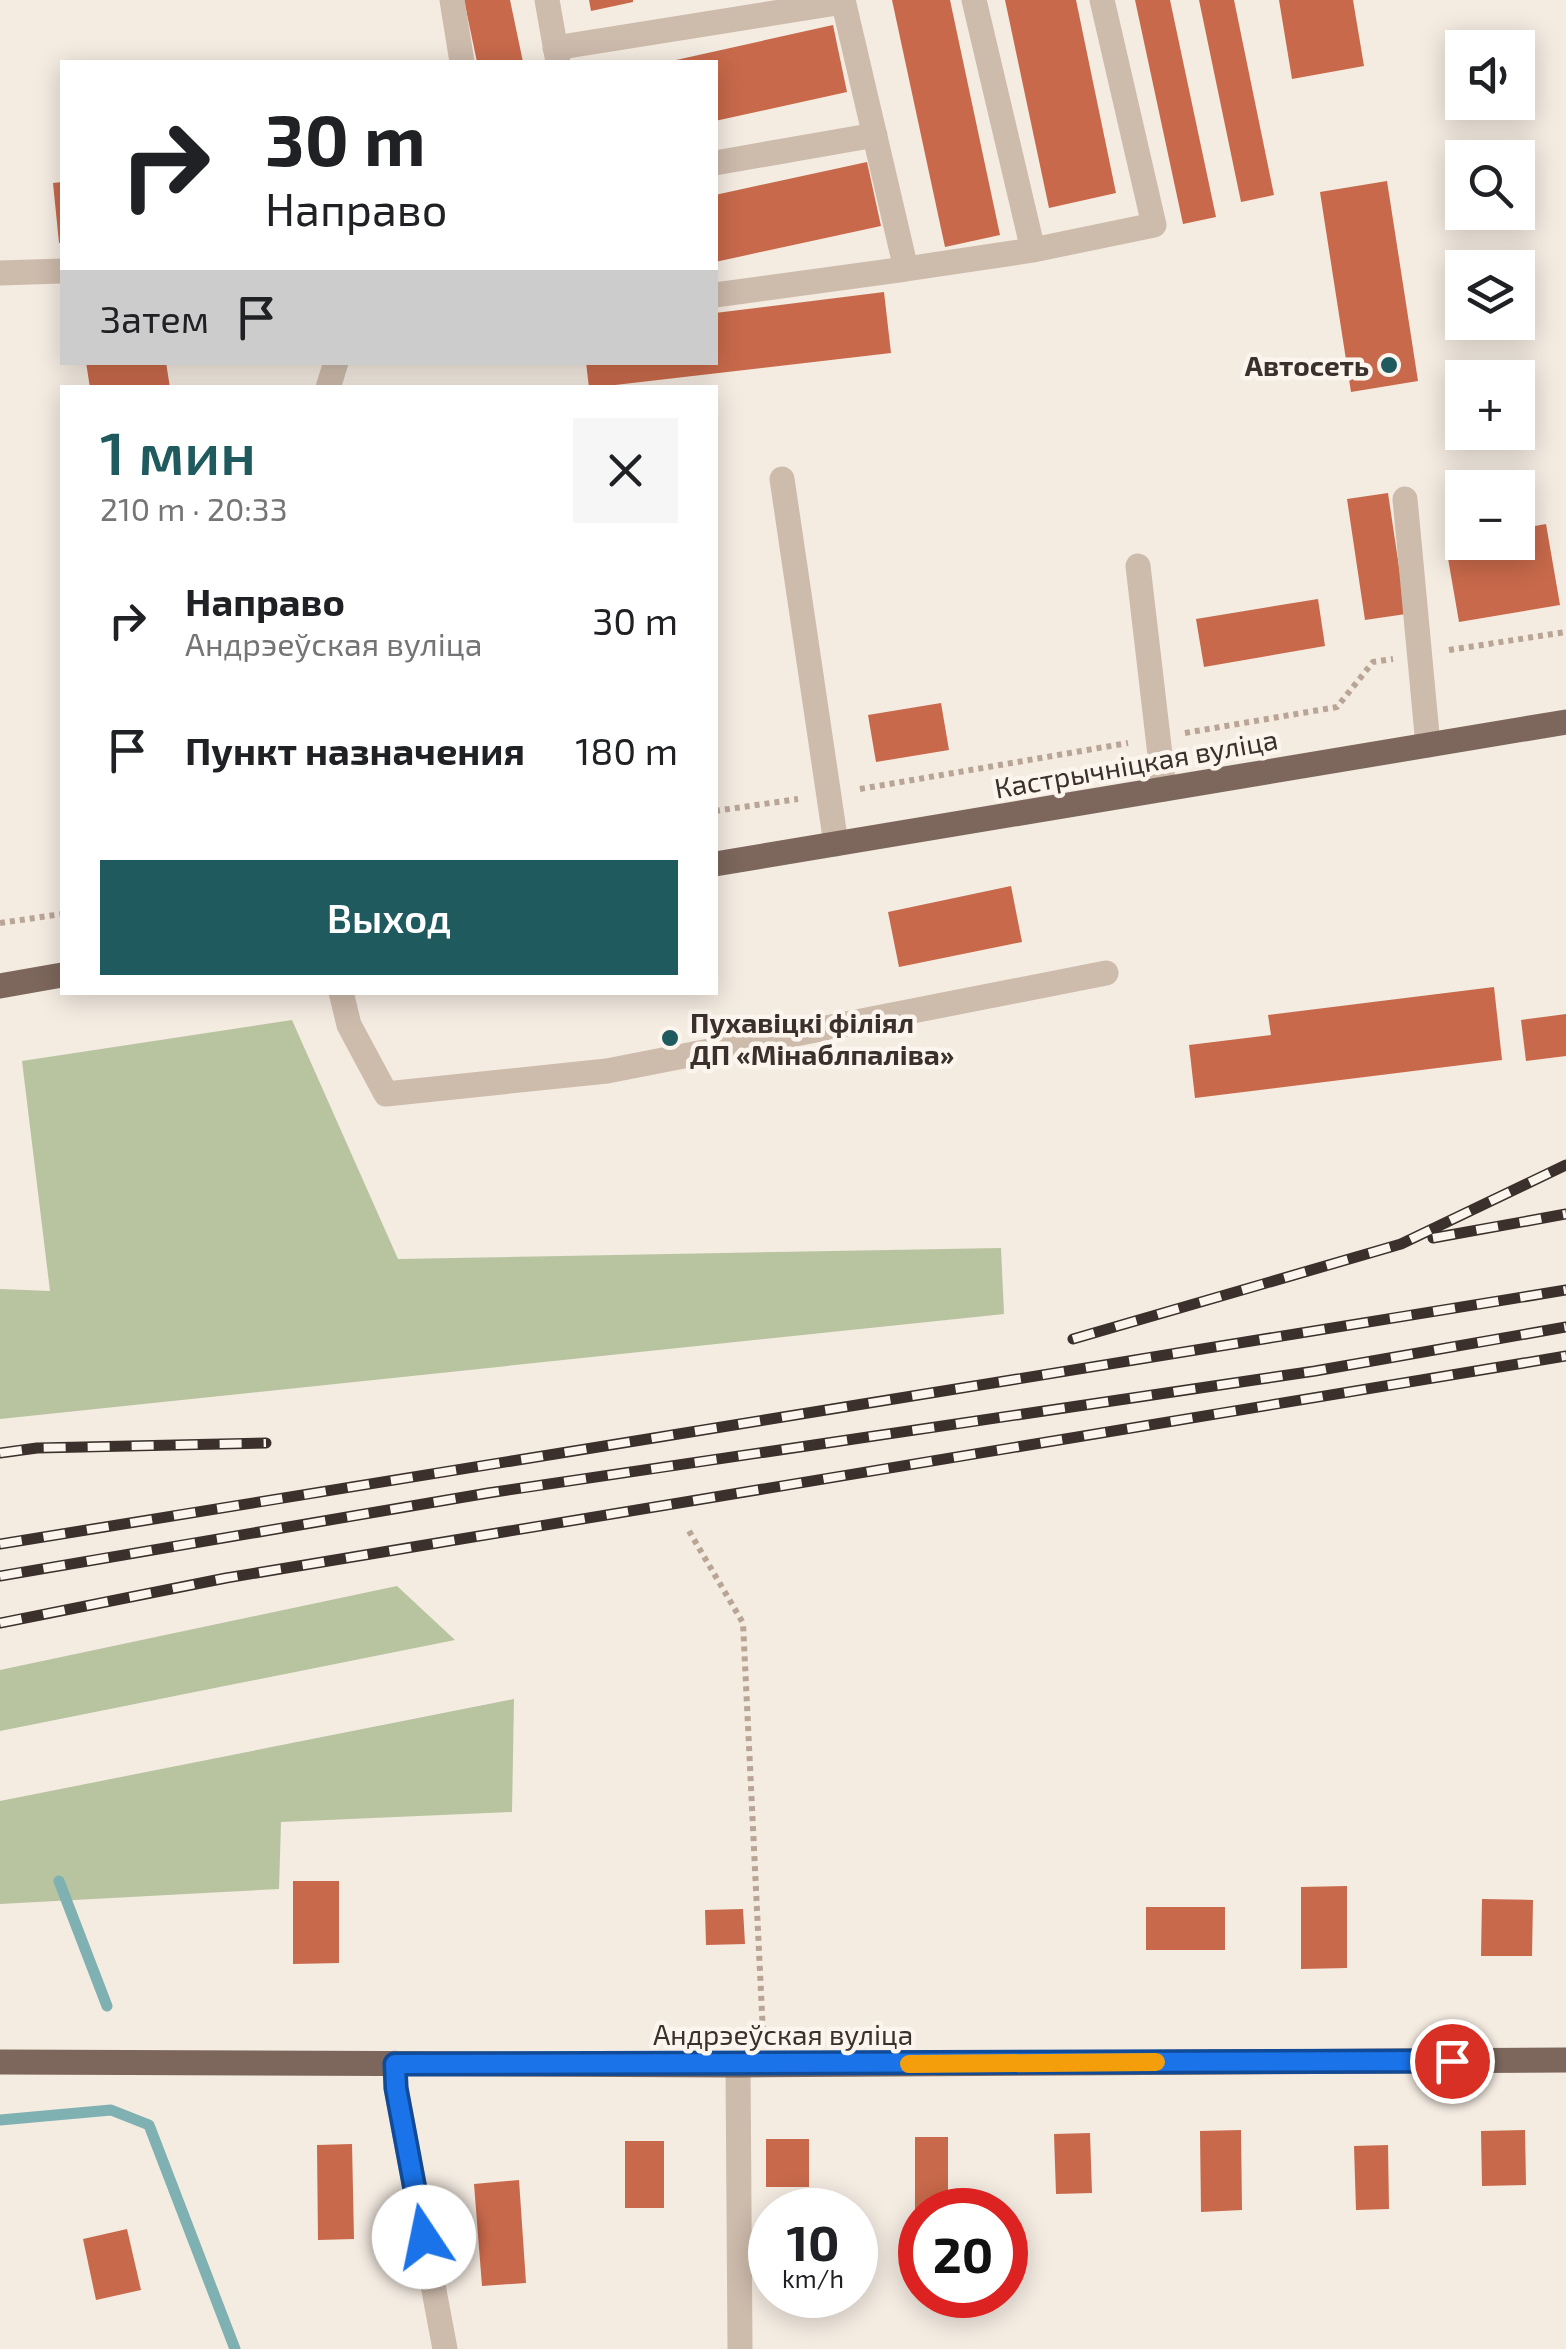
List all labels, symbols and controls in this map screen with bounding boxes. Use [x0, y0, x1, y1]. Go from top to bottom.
map controls [1445, 30, 1535, 560]
button: sound [1445, 30, 1535, 120]
text: 30 m [265, 96, 426, 180]
icon: right [100, 100, 230, 230]
button: search [1445, 140, 1535, 230]
text: Направо [265, 181, 447, 235]
button: layers [1445, 250, 1535, 340]
icon: arrive [229, 290, 284, 345]
text: Затем [100, 295, 209, 341]
place label: Автосеть [1245, 348, 1369, 382]
marker: Автосеть [1378, 354, 1400, 376]
button: + [1445, 360, 1535, 450]
text: 1 мин [100, 415, 256, 487]
button: close [573, 418, 678, 523]
button: − [1445, 470, 1535, 560]
text: 210 m · 20:33 [100, 489, 287, 527]
text: Направо [185, 578, 345, 624]
icon: right [100, 593, 155, 648]
text: 30 m [592, 597, 678, 643]
text: Андрэеўская вуліца [185, 624, 482, 662]
street label: Кастрычніцкая вуліца [992, 721, 1280, 805]
icon: arrive [100, 723, 155, 778]
text: Пункт назначения [185, 727, 525, 773]
text: 180 m [575, 727, 678, 773]
button: Выход [100, 860, 678, 975]
place label: Пухавіцкі філіял ДП «Мінаблпаліва» [690, 1005, 954, 1071]
marker: Пухавіцкі філіял ДП «Мінаблпаліва» [659, 1027, 681, 1049]
street label: Андрэеўская вуліца [653, 2017, 913, 2051]
pin [1410, 2019, 1495, 2104]
icon: arrive [1425, 2034, 1480, 2089]
position arrow [372, 2185, 476, 2289]
speed limit sign: 20 [898, 2188, 1028, 2318]
text: 10 [786, 2211, 840, 2271]
text: km/h [782, 2263, 844, 2293]

